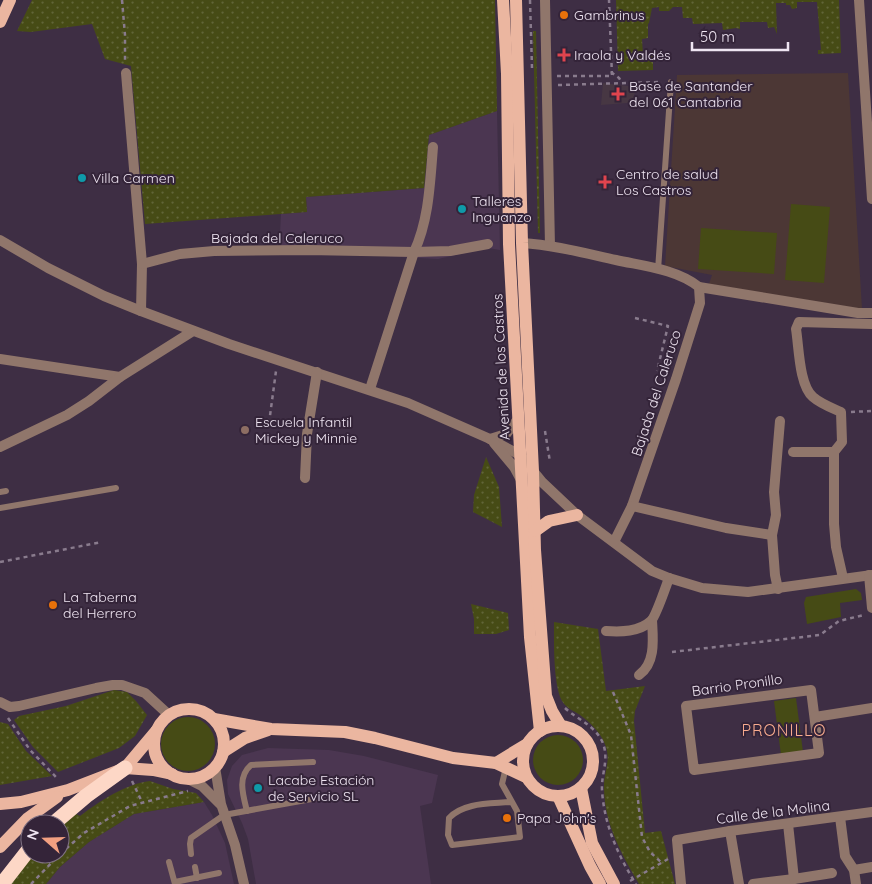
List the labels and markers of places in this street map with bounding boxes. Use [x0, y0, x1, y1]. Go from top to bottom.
place label: Gambrinus [574, 6, 645, 24]
marker: Gambrinus [558, 9, 570, 21]
place label: Iraola y Valdés [574, 46, 671, 64]
marker: Iraola y Valdés [558, 49, 570, 61]
place label: Base de Santander del 061 Cantabria [629, 77, 753, 111]
marker: Base de Santander del 061 Cantabria [611, 87, 625, 101]
place label: Centro de salud Los Castros [616, 165, 718, 199]
place label: Villa Carmen [92, 169, 175, 187]
marker: Villa Carmen [76, 172, 88, 184]
marker: Centro de salud Los Castros [598, 175, 612, 189]
place label: Talleres Inguanzo [472, 192, 532, 226]
marker: Talleres Inguanzo [456, 203, 468, 215]
place label: Escuela Infantil Mickey y Minnie [255, 413, 357, 447]
marker: Escuela Infantil Mickey y Minnie [239, 424, 251, 436]
place label: La Taberna del Herrero [63, 588, 137, 622]
marker: La Taberna del Herrero [47, 599, 59, 611]
place label: Lacabe Estación de Servicio SL [268, 771, 374, 805]
marker: Lacabe Estación de Servicio SL [252, 782, 264, 794]
place label: Papa John's [517, 809, 596, 827]
marker: Papa John's [501, 812, 513, 824]

